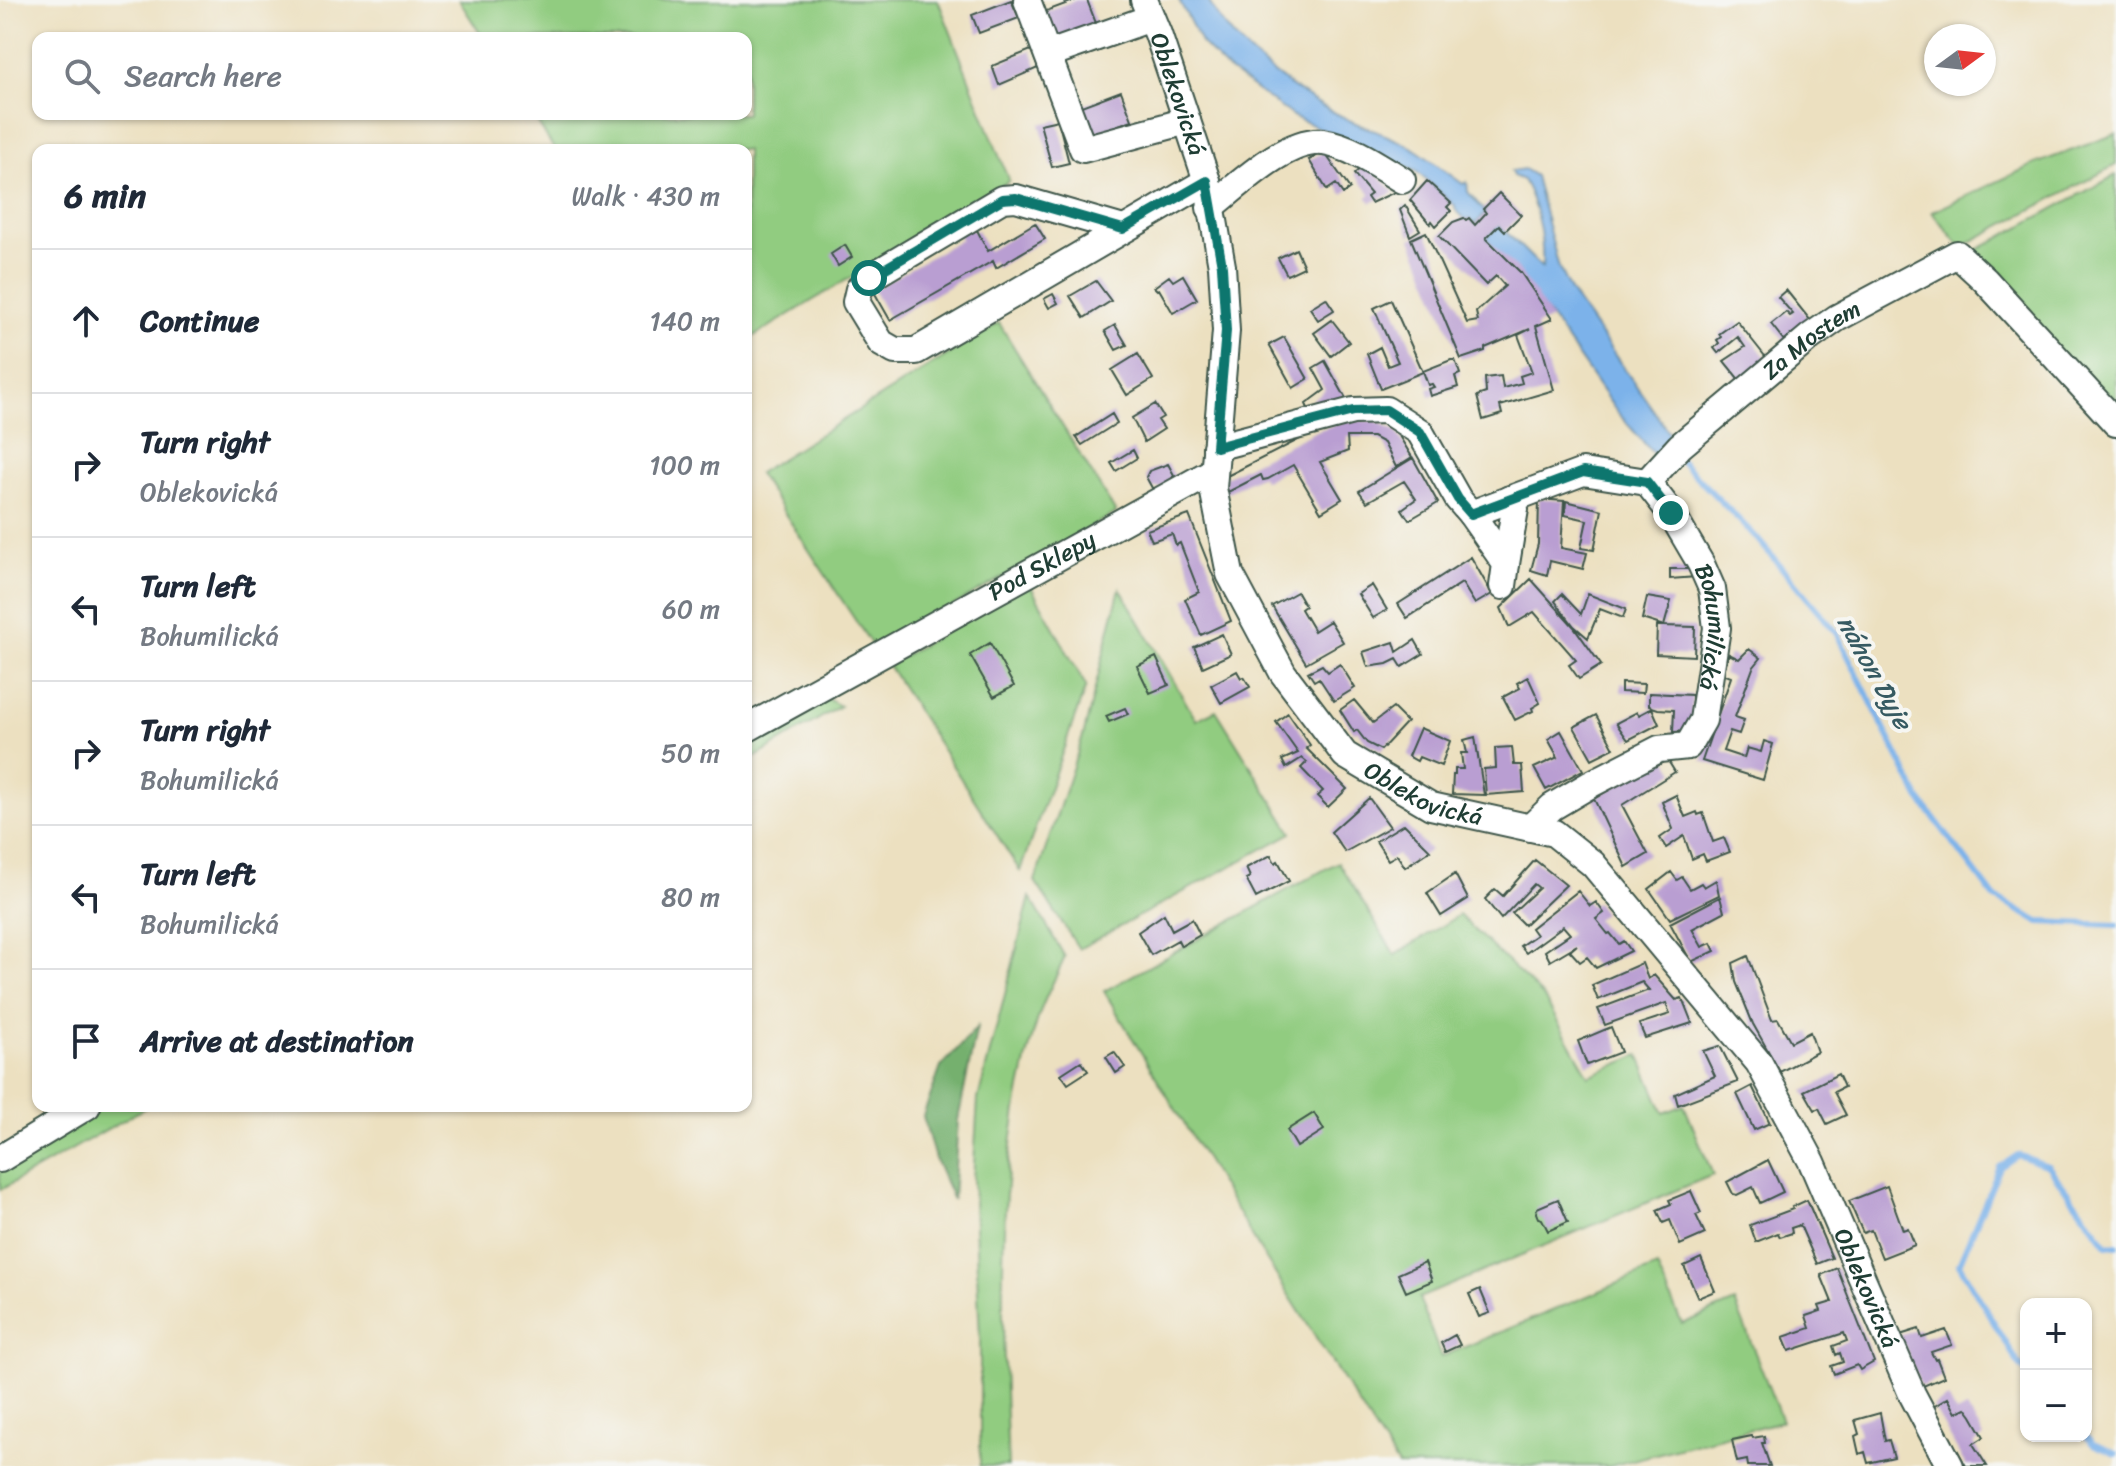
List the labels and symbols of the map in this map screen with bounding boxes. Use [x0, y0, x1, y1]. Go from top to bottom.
north arrow [1924, 24, 1996, 96]
street label: Oblekovická [1138, 27, 1218, 161]
route start [851, 260, 887, 296]
street label: Za Mostem [1752, 288, 1868, 391]
route end [1653, 495, 1689, 531]
street label: Pod Sklepy [980, 519, 1104, 613]
street label: Bohumilická [1682, 557, 1739, 693]
water label: náhon Dyje [1824, 606, 1927, 740]
street label: Oblekovická [1356, 750, 1487, 838]
street label: Oblekovická [1822, 1221, 1911, 1355]

